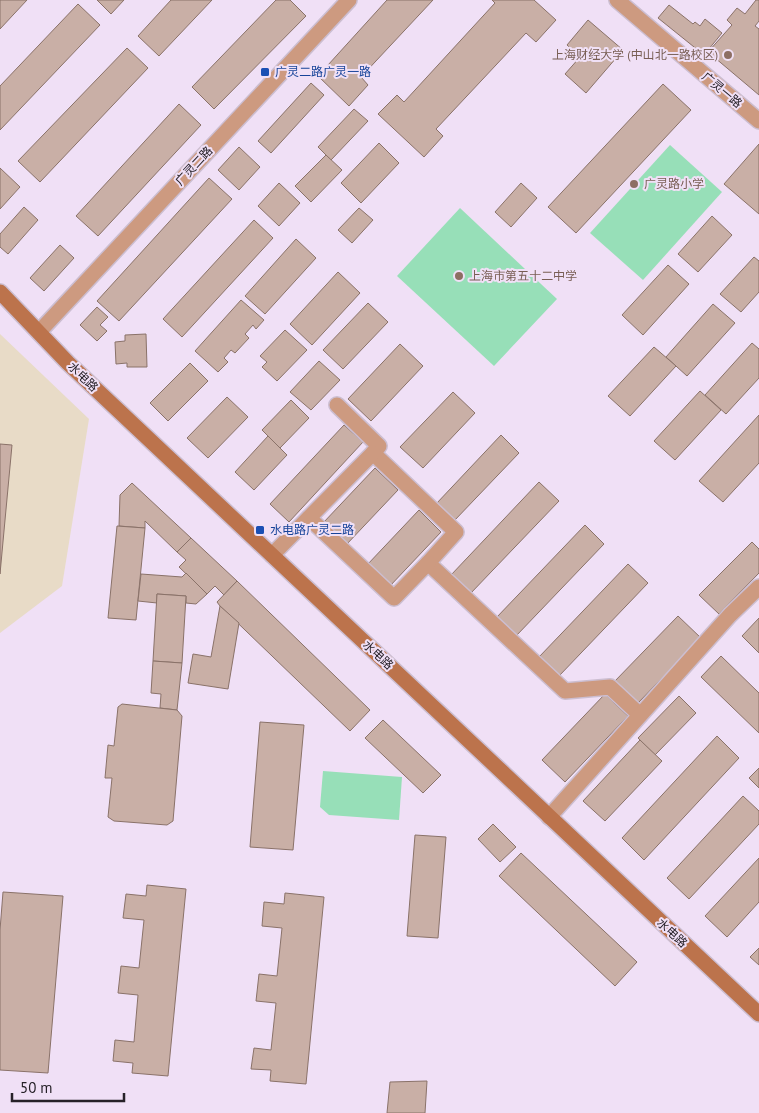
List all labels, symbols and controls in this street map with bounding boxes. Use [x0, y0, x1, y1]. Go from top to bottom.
place label: 上海财经大学 (中山北一路校区) [552, 47, 718, 62]
marker: 上海财经大学 (中山北一路校区) [722, 49, 734, 61]
place label: 广灵二路广灵一路 [275, 64, 371, 79]
marker: 广灵二路广灵一路 [259, 66, 271, 78]
street label: 广灵一路 [699, 68, 746, 111]
street label: 广灵二路 [172, 143, 215, 188]
place label: 广灵路小学 [644, 176, 704, 191]
marker: 广灵路小学 [628, 178, 640, 190]
place label: 上海市第五十二中学 [469, 268, 577, 283]
marker: 上海市第五十二中学 [453, 270, 465, 282]
street label: 水电路 [65, 359, 102, 395]
place label: 水电路广灵二路 [270, 522, 354, 537]
marker: 水电路广灵二路 [254, 524, 266, 536]
street label: 水电路 [360, 637, 397, 672]
street label: 水电路 [654, 915, 691, 950]
scale bar [12, 1070, 125, 1102]
text: 50 m [20, 1078, 53, 1097]

